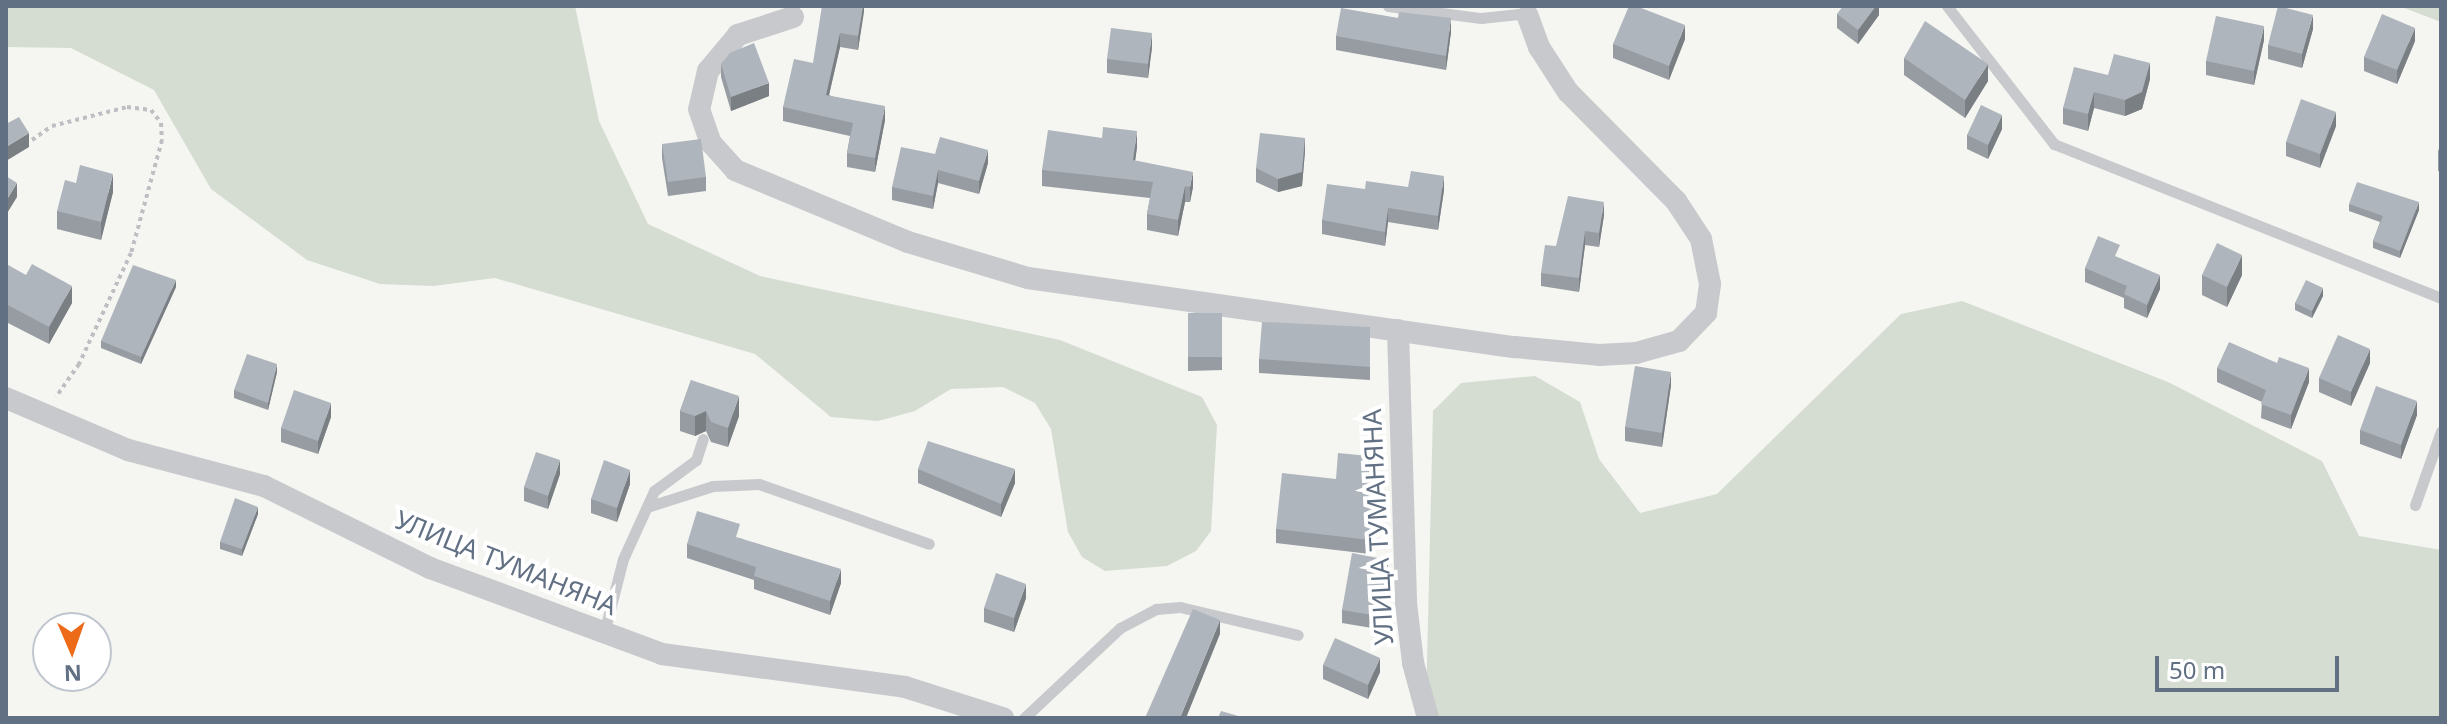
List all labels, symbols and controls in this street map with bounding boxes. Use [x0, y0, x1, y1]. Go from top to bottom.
street label: УЛИЦА ТУМАНЯНА [1356, 408, 1400, 646]
street label: УЛИЦА ТУМАНЯНА [391, 504, 621, 622]
north arrow [32, 612, 112, 692]
scale bar [2159, 640, 2343, 690]
text: 50 m [2169, 653, 2225, 686]
text: N [63, 659, 82, 689]

